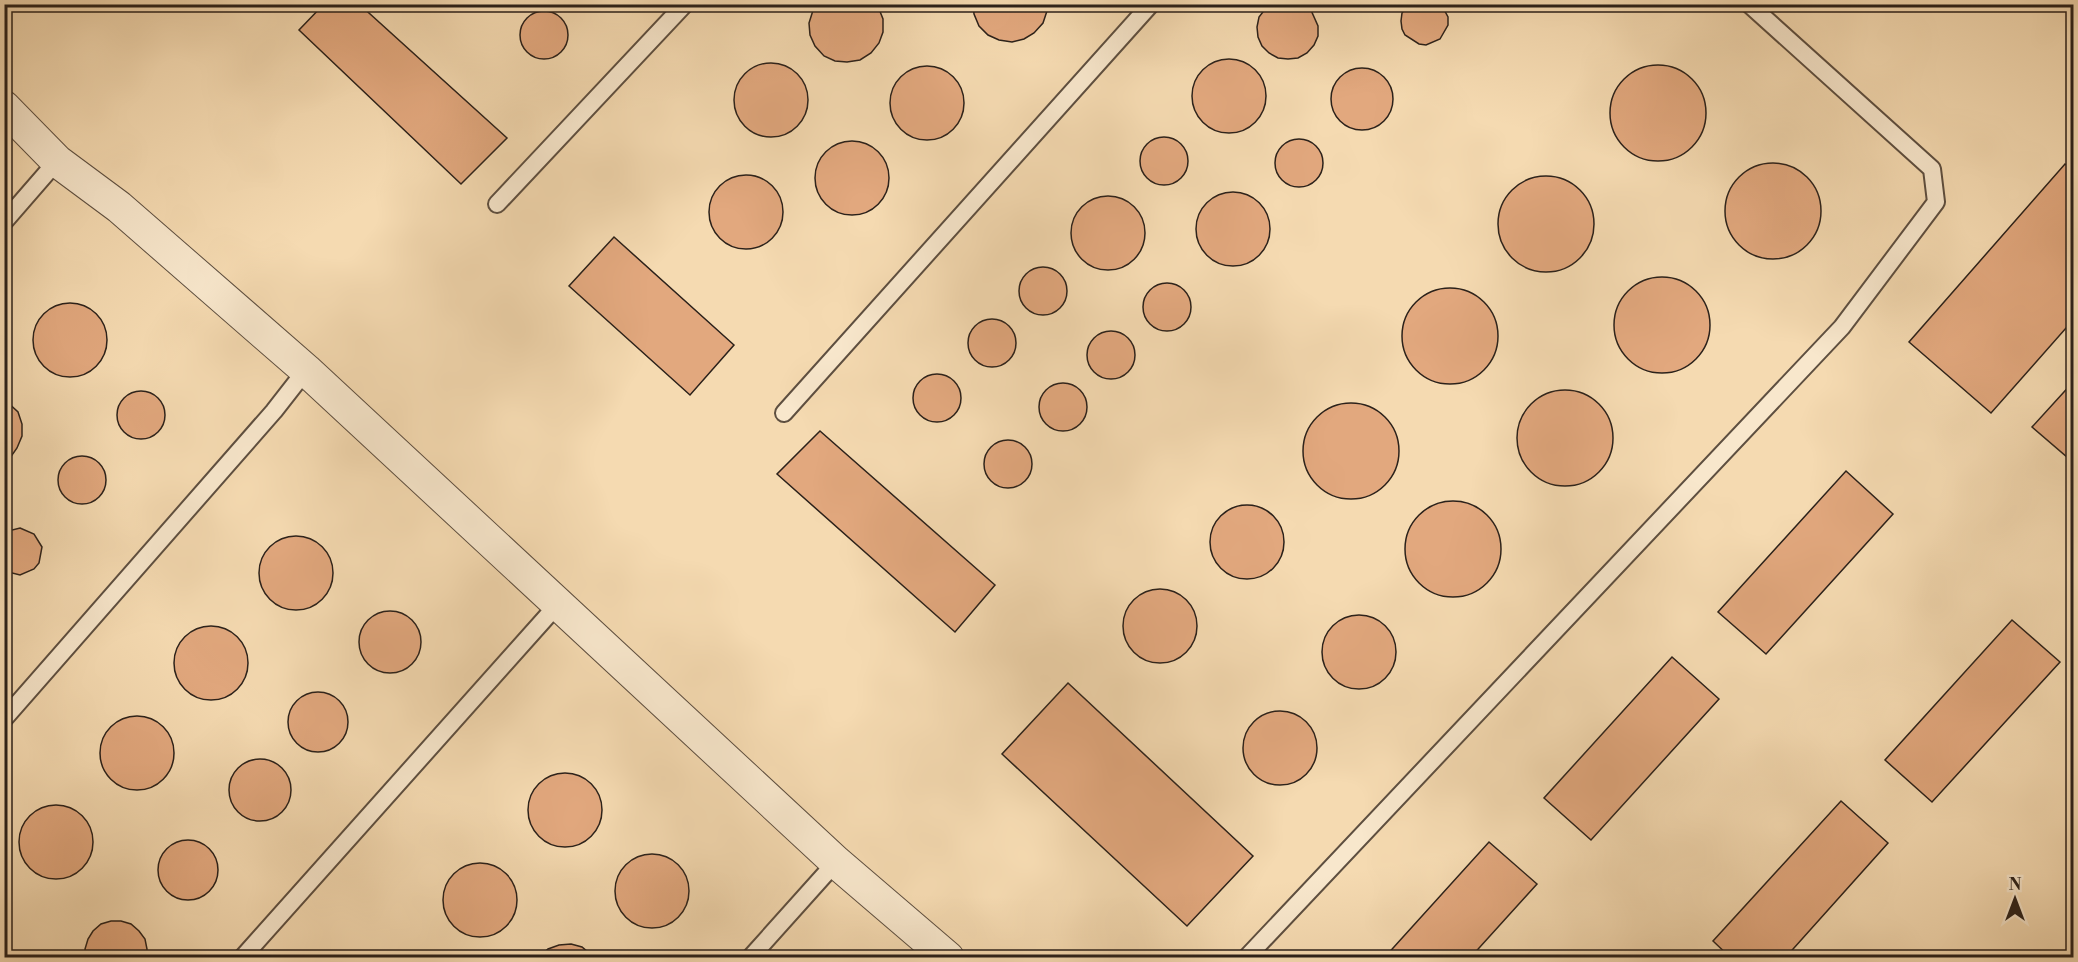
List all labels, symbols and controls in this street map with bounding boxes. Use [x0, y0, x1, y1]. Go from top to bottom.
north arrow [1985, 869, 2045, 929]
text: N [2009, 875, 2022, 895]

